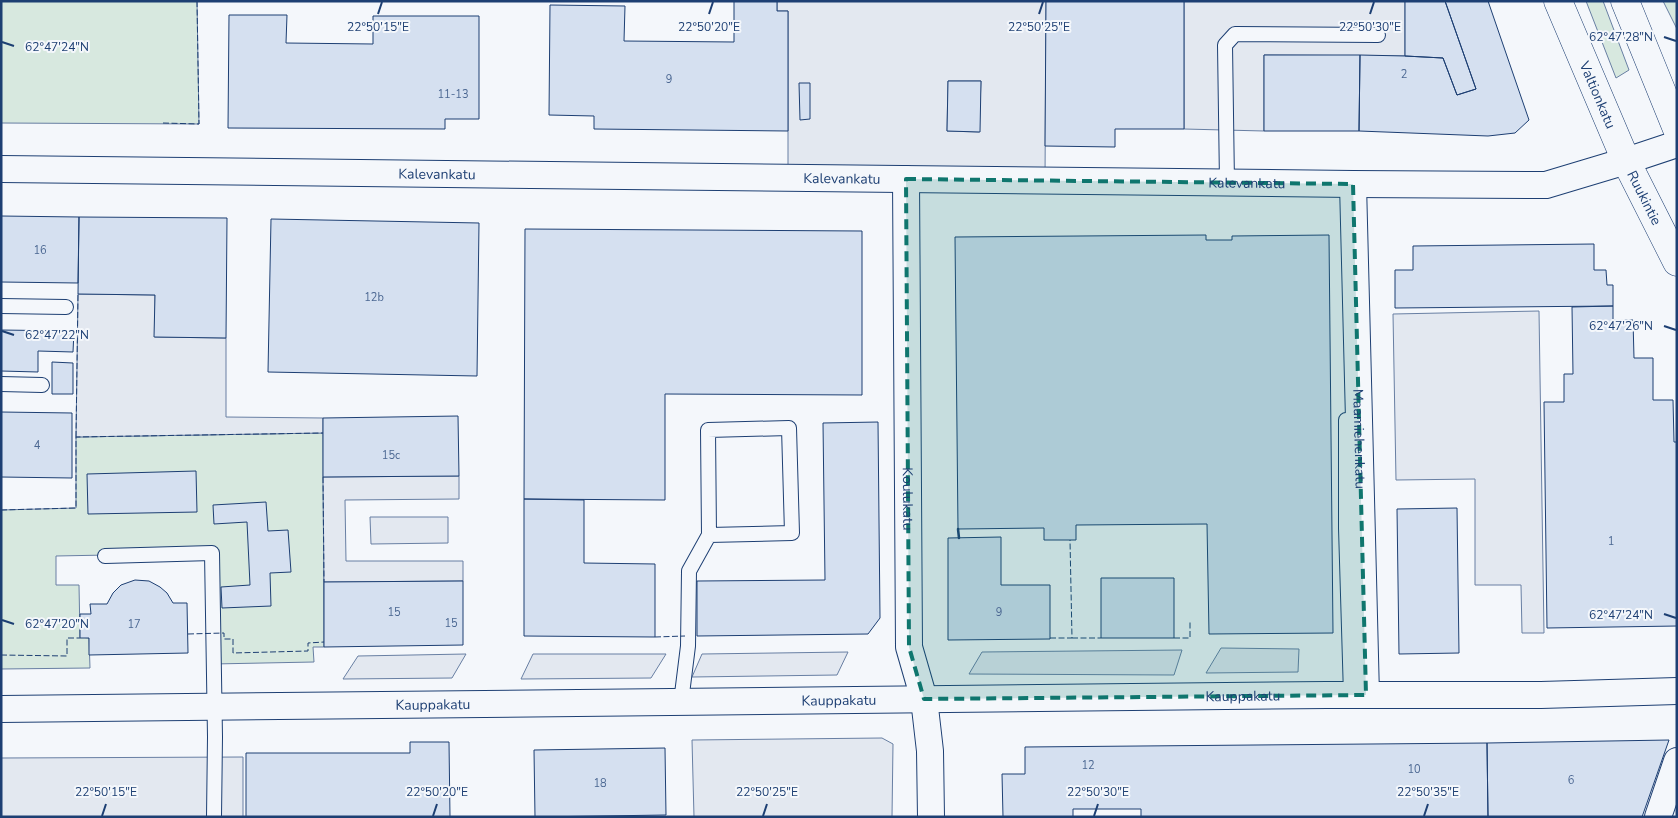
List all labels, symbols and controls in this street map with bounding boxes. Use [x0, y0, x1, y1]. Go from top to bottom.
text: 22°50'15"E [347, 19, 409, 35]
text: 22°50'20"E [678, 19, 740, 35]
text: 22°50'25"E [1008, 19, 1070, 35]
text: 22°50'30"E [1339, 19, 1401, 35]
text: 62°47'28"N [1589, 29, 1653, 45]
text: 62°47'24"N [25, 39, 89, 55]
street label: Valtionkatu [1575, 57, 1621, 131]
house number: 2 [1401, 67, 1407, 82]
house number: 9 [666, 72, 672, 87]
house number: 11-13 [437, 87, 469, 102]
street label: Kalevankatu [398, 164, 476, 184]
street label: Ruukintie [1623, 167, 1666, 228]
street label: Kalevankatu [803, 168, 881, 188]
street label: Kalevankatu [1208, 173, 1286, 193]
house number: 16 [33, 243, 47, 258]
house number: 12b [364, 290, 384, 305]
text: 62°47'26"N [1589, 318, 1653, 334]
text: 62°47'22"N [25, 327, 89, 343]
street label: Maamiehenkatu [1349, 389, 1370, 489]
house number: 4 [34, 438, 41, 453]
house number: 15c [382, 448, 400, 463]
street label: Koulukatu [898, 467, 918, 531]
house number: 1 [1608, 534, 1614, 549]
house number: 15 [387, 605, 401, 620]
house number: 9 [996, 605, 1002, 620]
text: 62°47'24"N [1589, 607, 1653, 623]
text: 62°47'20"N [25, 616, 89, 632]
house number: 15 [444, 616, 458, 631]
house number: 17 [127, 617, 141, 632]
street label: Kauppakatu [1205, 686, 1280, 706]
street label: Kauppakatu [801, 690, 877, 710]
street label: Kauppakatu [395, 695, 471, 714]
house number: 12 [1081, 758, 1095, 773]
house number: 10 [1407, 762, 1421, 777]
house number: 6 [1568, 773, 1575, 788]
house number: 18 [593, 776, 607, 791]
text: 22°50'15"E [75, 784, 137, 800]
text: 22°50'20"E [406, 784, 468, 800]
text: 22°50'25"E [736, 784, 798, 800]
text: 22°50'30"E [1067, 784, 1129, 800]
text: 22°50'35"E [1397, 784, 1459, 800]

